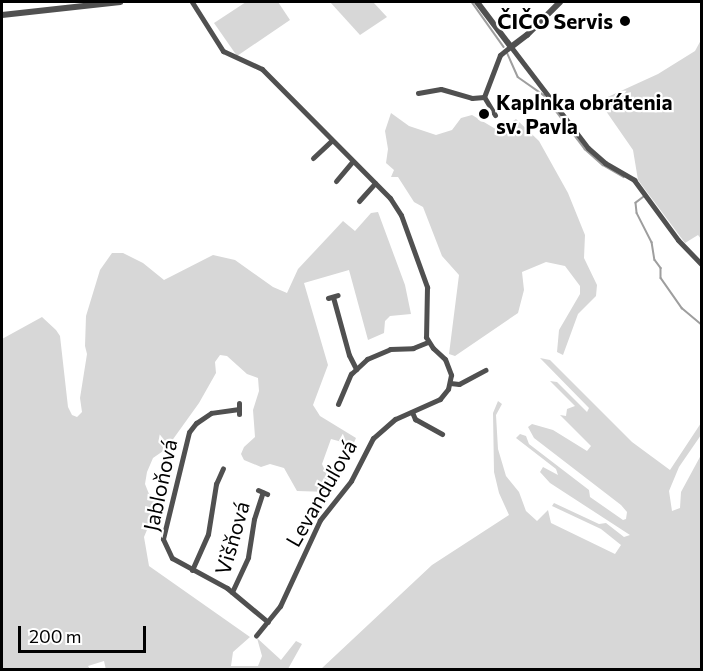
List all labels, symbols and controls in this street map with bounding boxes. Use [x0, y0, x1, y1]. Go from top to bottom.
place label: ČIČO Servis [497, 8, 613, 34]
marker: ČIČO Servis [618, 14, 632, 28]
place label: Kaplnka obrátenia sv. Pavla [496, 89, 672, 139]
marker: Kaplnka obrátenia sv. Pavla [477, 107, 491, 121]
street label: Levanduľová [280, 435, 362, 551]
street label: Jabloňová [138, 437, 182, 533]
street label: Višňová [210, 498, 254, 578]
scale bar [21, 614, 148, 652]
text: 200 m [29, 625, 82, 647]

